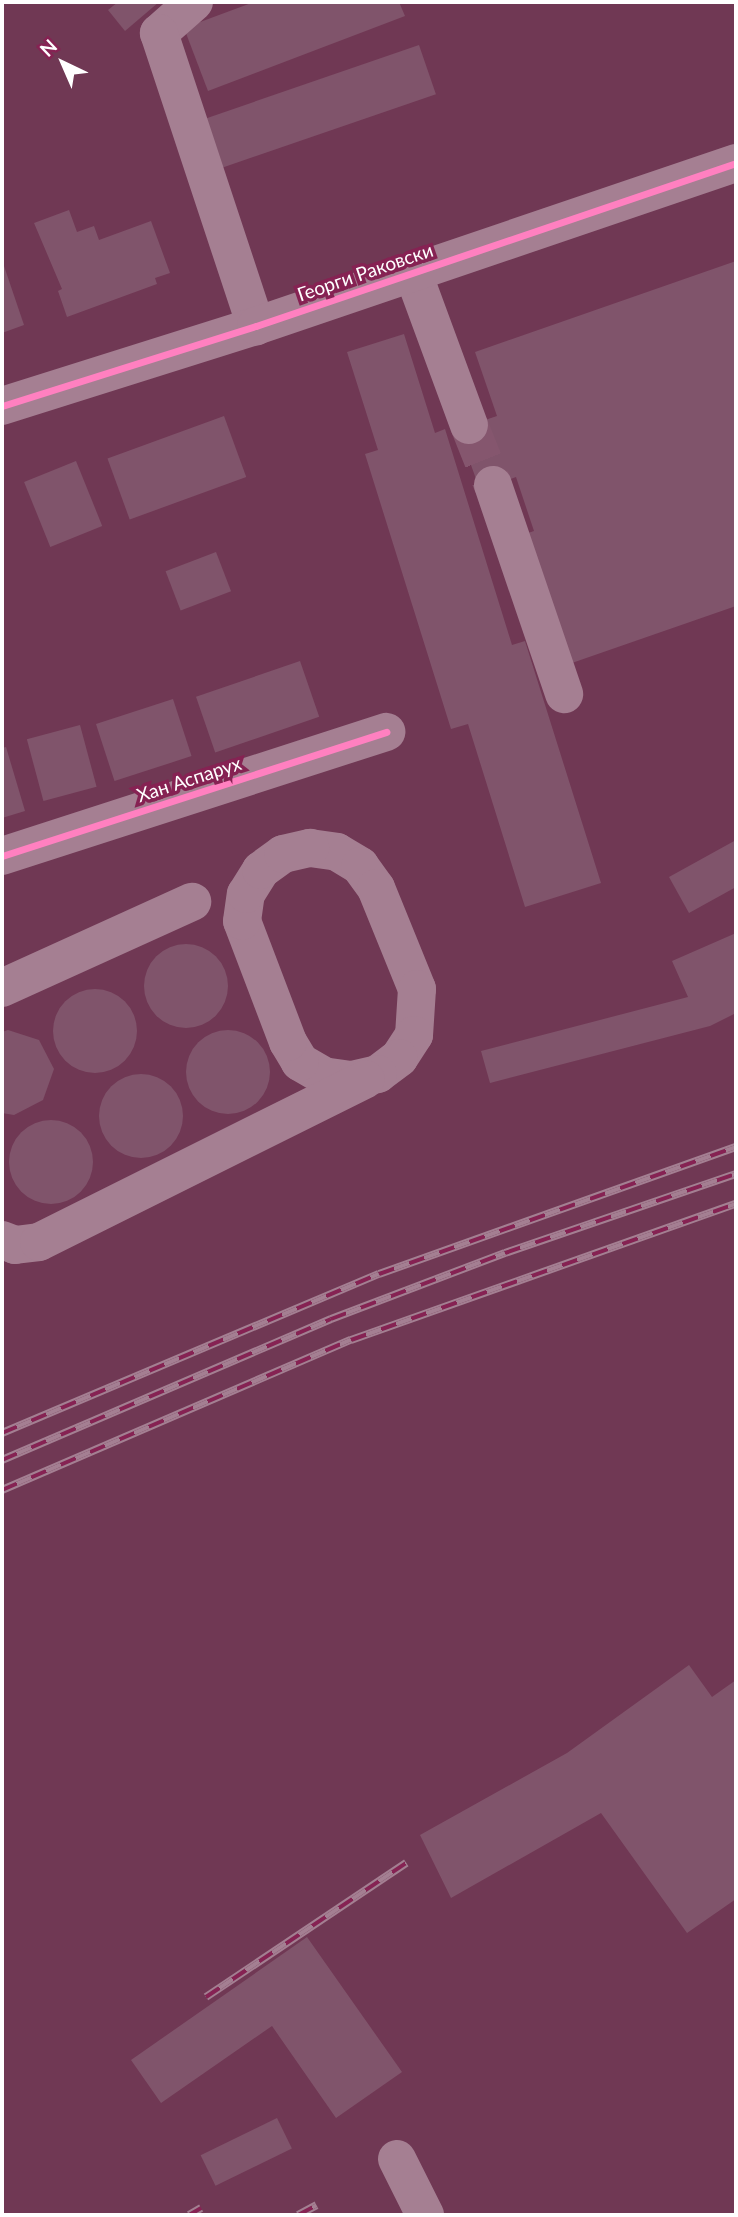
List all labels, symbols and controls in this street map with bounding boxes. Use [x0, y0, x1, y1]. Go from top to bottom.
north arrow [28, 28, 98, 98]
text: N [35, 34, 61, 61]
street label: Георги Раковски [294, 238, 436, 306]
street label: Хан Аспарух [134, 751, 244, 807]

